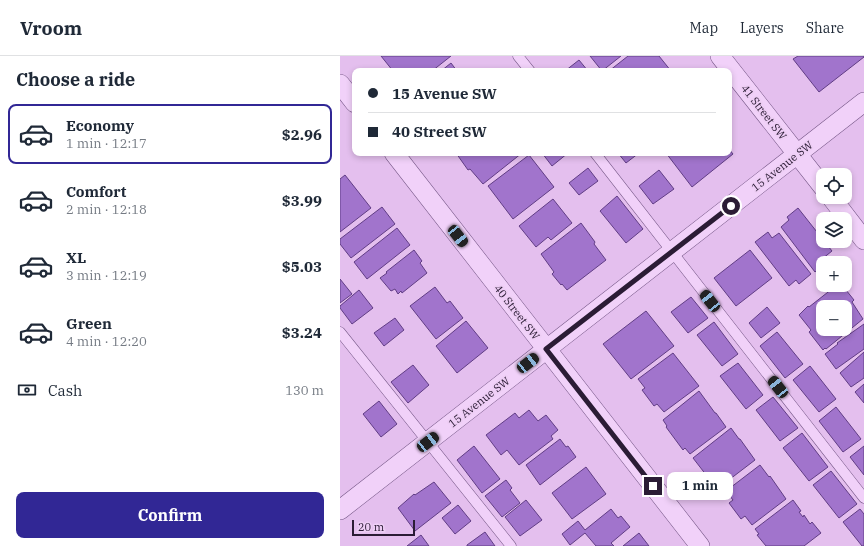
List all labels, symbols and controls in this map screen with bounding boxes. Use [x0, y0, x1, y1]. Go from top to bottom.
text: Vroom [20, 16, 82, 40]
text: Map [690, 19, 718, 37]
text: Layers [740, 19, 784, 37]
text: Share [806, 19, 844, 37]
text: Choose a ride [16, 68, 135, 91]
street label: 41 Street SW [738, 82, 790, 143]
text: 15 Avenue SW [392, 84, 497, 103]
icon: car [18, 116, 54, 152]
text: Economy [66, 116, 134, 135]
text: 40 Street SW [392, 122, 487, 141]
text: $2.96 [282, 125, 322, 144]
text: 1 min · 12:17 [66, 135, 147, 152]
street label: 15 Avenue SW [749, 137, 816, 194]
map controls [816, 168, 852, 336]
button: locate [816, 168, 852, 204]
icon: car [18, 182, 54, 218]
text: Comfort [66, 182, 126, 201]
text: $3.99 [282, 191, 322, 210]
route start [722, 197, 740, 215]
text: 2 min · 12:18 [66, 201, 147, 218]
button: layers [816, 212, 852, 248]
car [446, 223, 470, 249]
icon: car [18, 248, 54, 284]
text: XL [66, 248, 86, 267]
button: + [816, 256, 852, 292]
text: $5.03 [282, 257, 322, 276]
text: 3 min · 12:19 [66, 267, 147, 284]
street label: 40 Street SW [491, 282, 543, 343]
car [698, 288, 722, 314]
button: − [816, 300, 852, 336]
icon: car [18, 314, 54, 350]
text: Green [66, 314, 112, 333]
text: $3.24 [282, 323, 322, 342]
text: 4 min · 12:20 [66, 333, 147, 350]
car [515, 351, 541, 375]
street label: 15 Avenue SW [446, 373, 513, 430]
car [766, 374, 790, 400]
icon: cash [16, 379, 38, 401]
text: Cash [48, 381, 82, 400]
text: 130 m [285, 382, 324, 399]
car [415, 430, 441, 454]
callout: 1 min [667, 472, 733, 500]
route end [644, 477, 662, 495]
text: 1 min [682, 477, 718, 494]
button: Confirm [16, 492, 324, 538]
scale bar [352, 518, 415, 537]
text: 20 m [358, 520, 384, 534]

